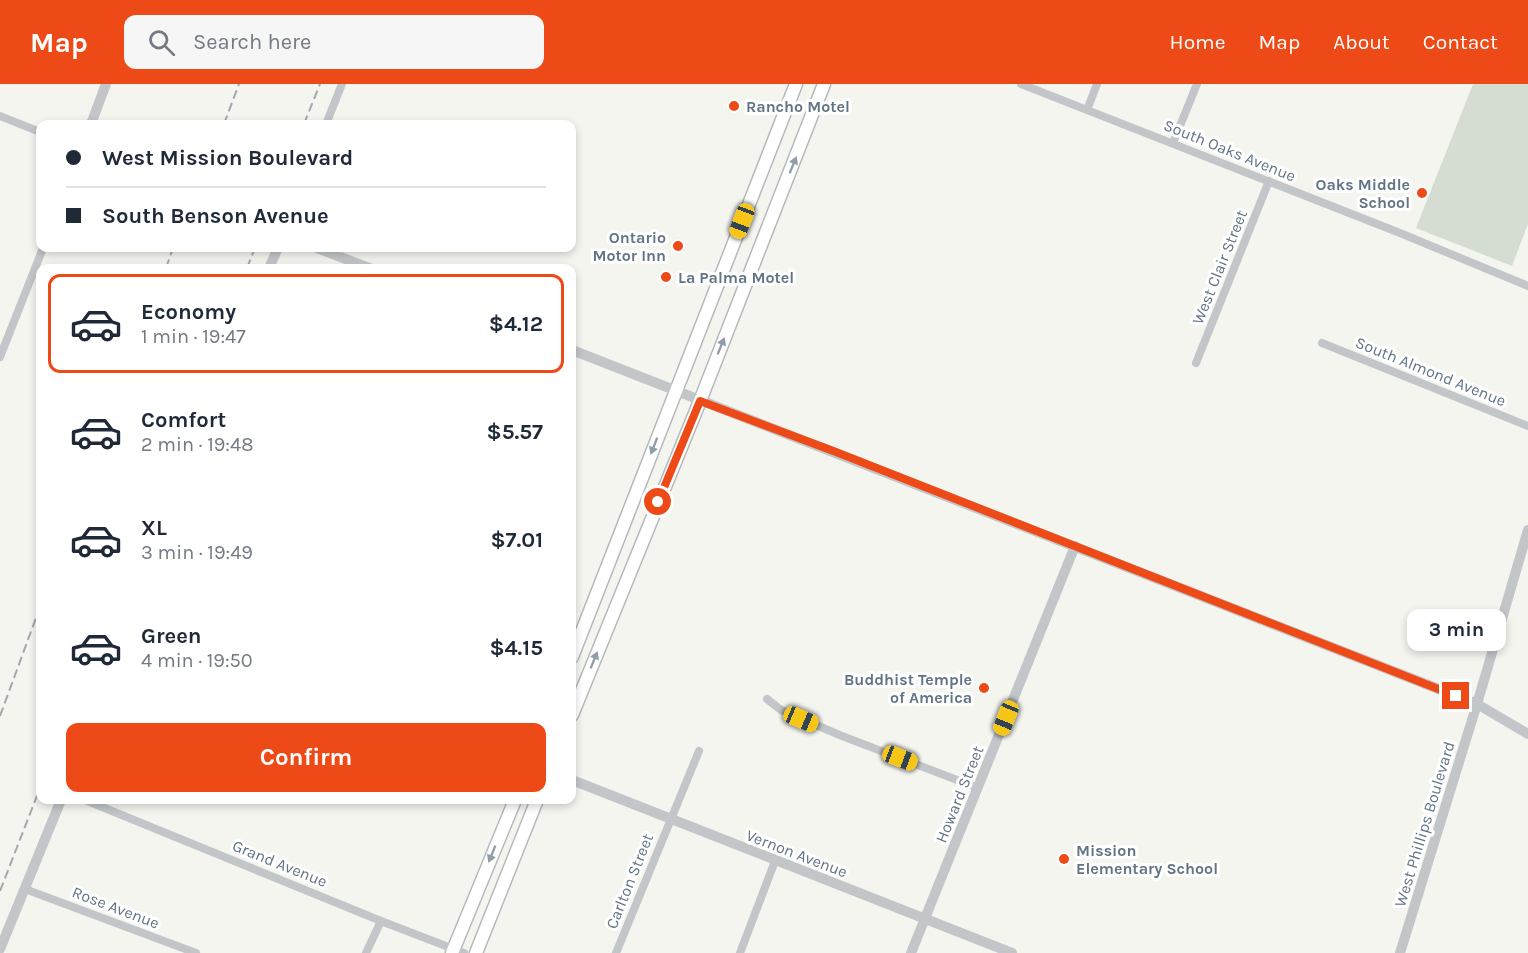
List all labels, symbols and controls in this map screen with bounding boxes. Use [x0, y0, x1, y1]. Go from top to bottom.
search box [124, 15, 544, 69]
text: Map [30, 26, 88, 59]
icon: search [145, 26, 178, 59]
text: Search here [193, 29, 311, 55]
text: Home [1170, 30, 1226, 54]
text: Map [1259, 30, 1300, 54]
text: About [1333, 30, 1390, 54]
text: Contact [1423, 30, 1498, 54]
place label: Rancho Motel [746, 97, 850, 116]
marker: Rancho Motel [727, 99, 741, 113]
street label: South Oaks Avenue [1161, 115, 1299, 186]
text: West Mission Boulevard [102, 145, 353, 171]
one-way arrow [788, 156, 798, 174]
place label: Oaks Middle School [1316, 175, 1410, 212]
marker: Oaks Middle School [1415, 186, 1429, 200]
car [727, 201, 757, 241]
text: South Benson Avenue [102, 203, 329, 229]
street label: West Clair Street [1188, 207, 1251, 327]
place label: Ontario Motor Inn [592, 228, 666, 265]
marker: Ontario Motor Inn [671, 239, 685, 253]
place label: La Palma Motel [678, 268, 794, 287]
marker: La Palma Motel [659, 270, 673, 284]
icon: car [69, 297, 123, 351]
text: Economy [141, 299, 236, 325]
text: $4.12 [489, 311, 543, 337]
text: 1 min · 19:47 [141, 325, 246, 348]
street label: South Almond Avenue [1353, 333, 1509, 410]
one-way arrow [716, 337, 726, 355]
icon: car [69, 405, 123, 459]
text: Comfort [141, 407, 226, 433]
text: $5.57 [487, 419, 543, 445]
text: 2 min · 19:48 [141, 433, 253, 456]
one-way arrow [649, 437, 659, 455]
route start [644, 488, 671, 515]
icon: car [69, 513, 123, 567]
text: XL [141, 515, 167, 541]
text: $7.01 [490, 527, 543, 553]
text: 3 min · 19:49 [141, 541, 253, 564]
callout: 3 min [1406, 609, 1506, 651]
text: 3 min [1429, 618, 1484, 641]
icon: car [69, 621, 123, 675]
text: Green [141, 623, 202, 649]
text: $4.15 [489, 635, 543, 661]
text: 4 min · 19:50 [141, 649, 253, 672]
one-way arrow [589, 651, 599, 669]
place label: Buddhist Temple of America [844, 670, 972, 707]
marker: Buddhist Temple of America [977, 681, 991, 695]
route end [1442, 682, 1469, 709]
car [991, 698, 1021, 738]
car [781, 704, 821, 734]
button: Confirm [66, 723, 546, 792]
street label: West Phillips Boulevard [1390, 739, 1459, 909]
car [880, 743, 920, 773]
street label: Howard Street [931, 743, 988, 845]
street label: Vernon Avenue [743, 825, 850, 882]
street label: Carlton Street [602, 831, 657, 932]
street label: Grand Avenue [230, 836, 330, 891]
place label: Mission Elementary School [1076, 841, 1218, 878]
one-way arrow [487, 845, 497, 863]
marker: Mission Elementary School [1057, 852, 1071, 866]
street label: Rose Avenue [70, 882, 162, 933]

